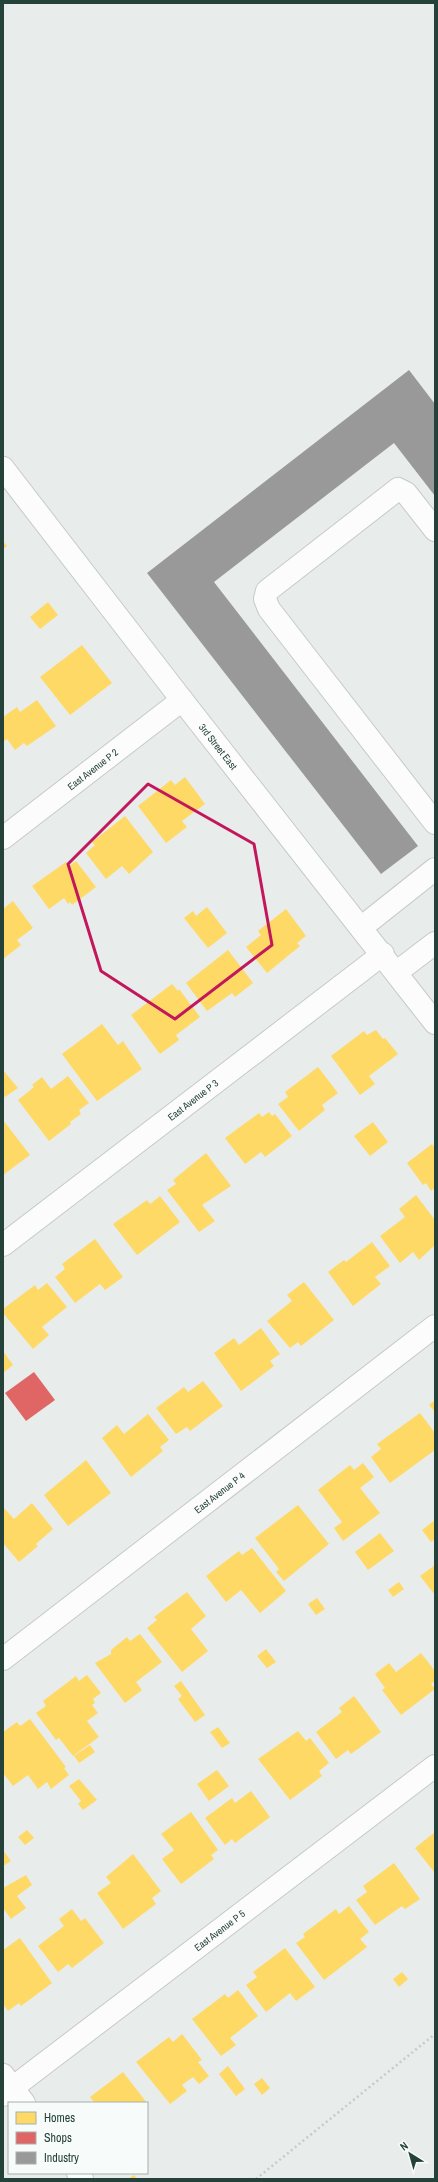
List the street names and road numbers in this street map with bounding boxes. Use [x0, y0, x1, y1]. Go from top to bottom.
street label: 3rd Street East [196, 721, 241, 773]
street label: East Avenue P 2 [65, 745, 121, 793]
street label: East Avenue P 3 [165, 1076, 221, 1123]
street label: East Avenue P 4 [191, 1468, 247, 1516]
street label: East Avenue P 5 [191, 1906, 248, 1954]

